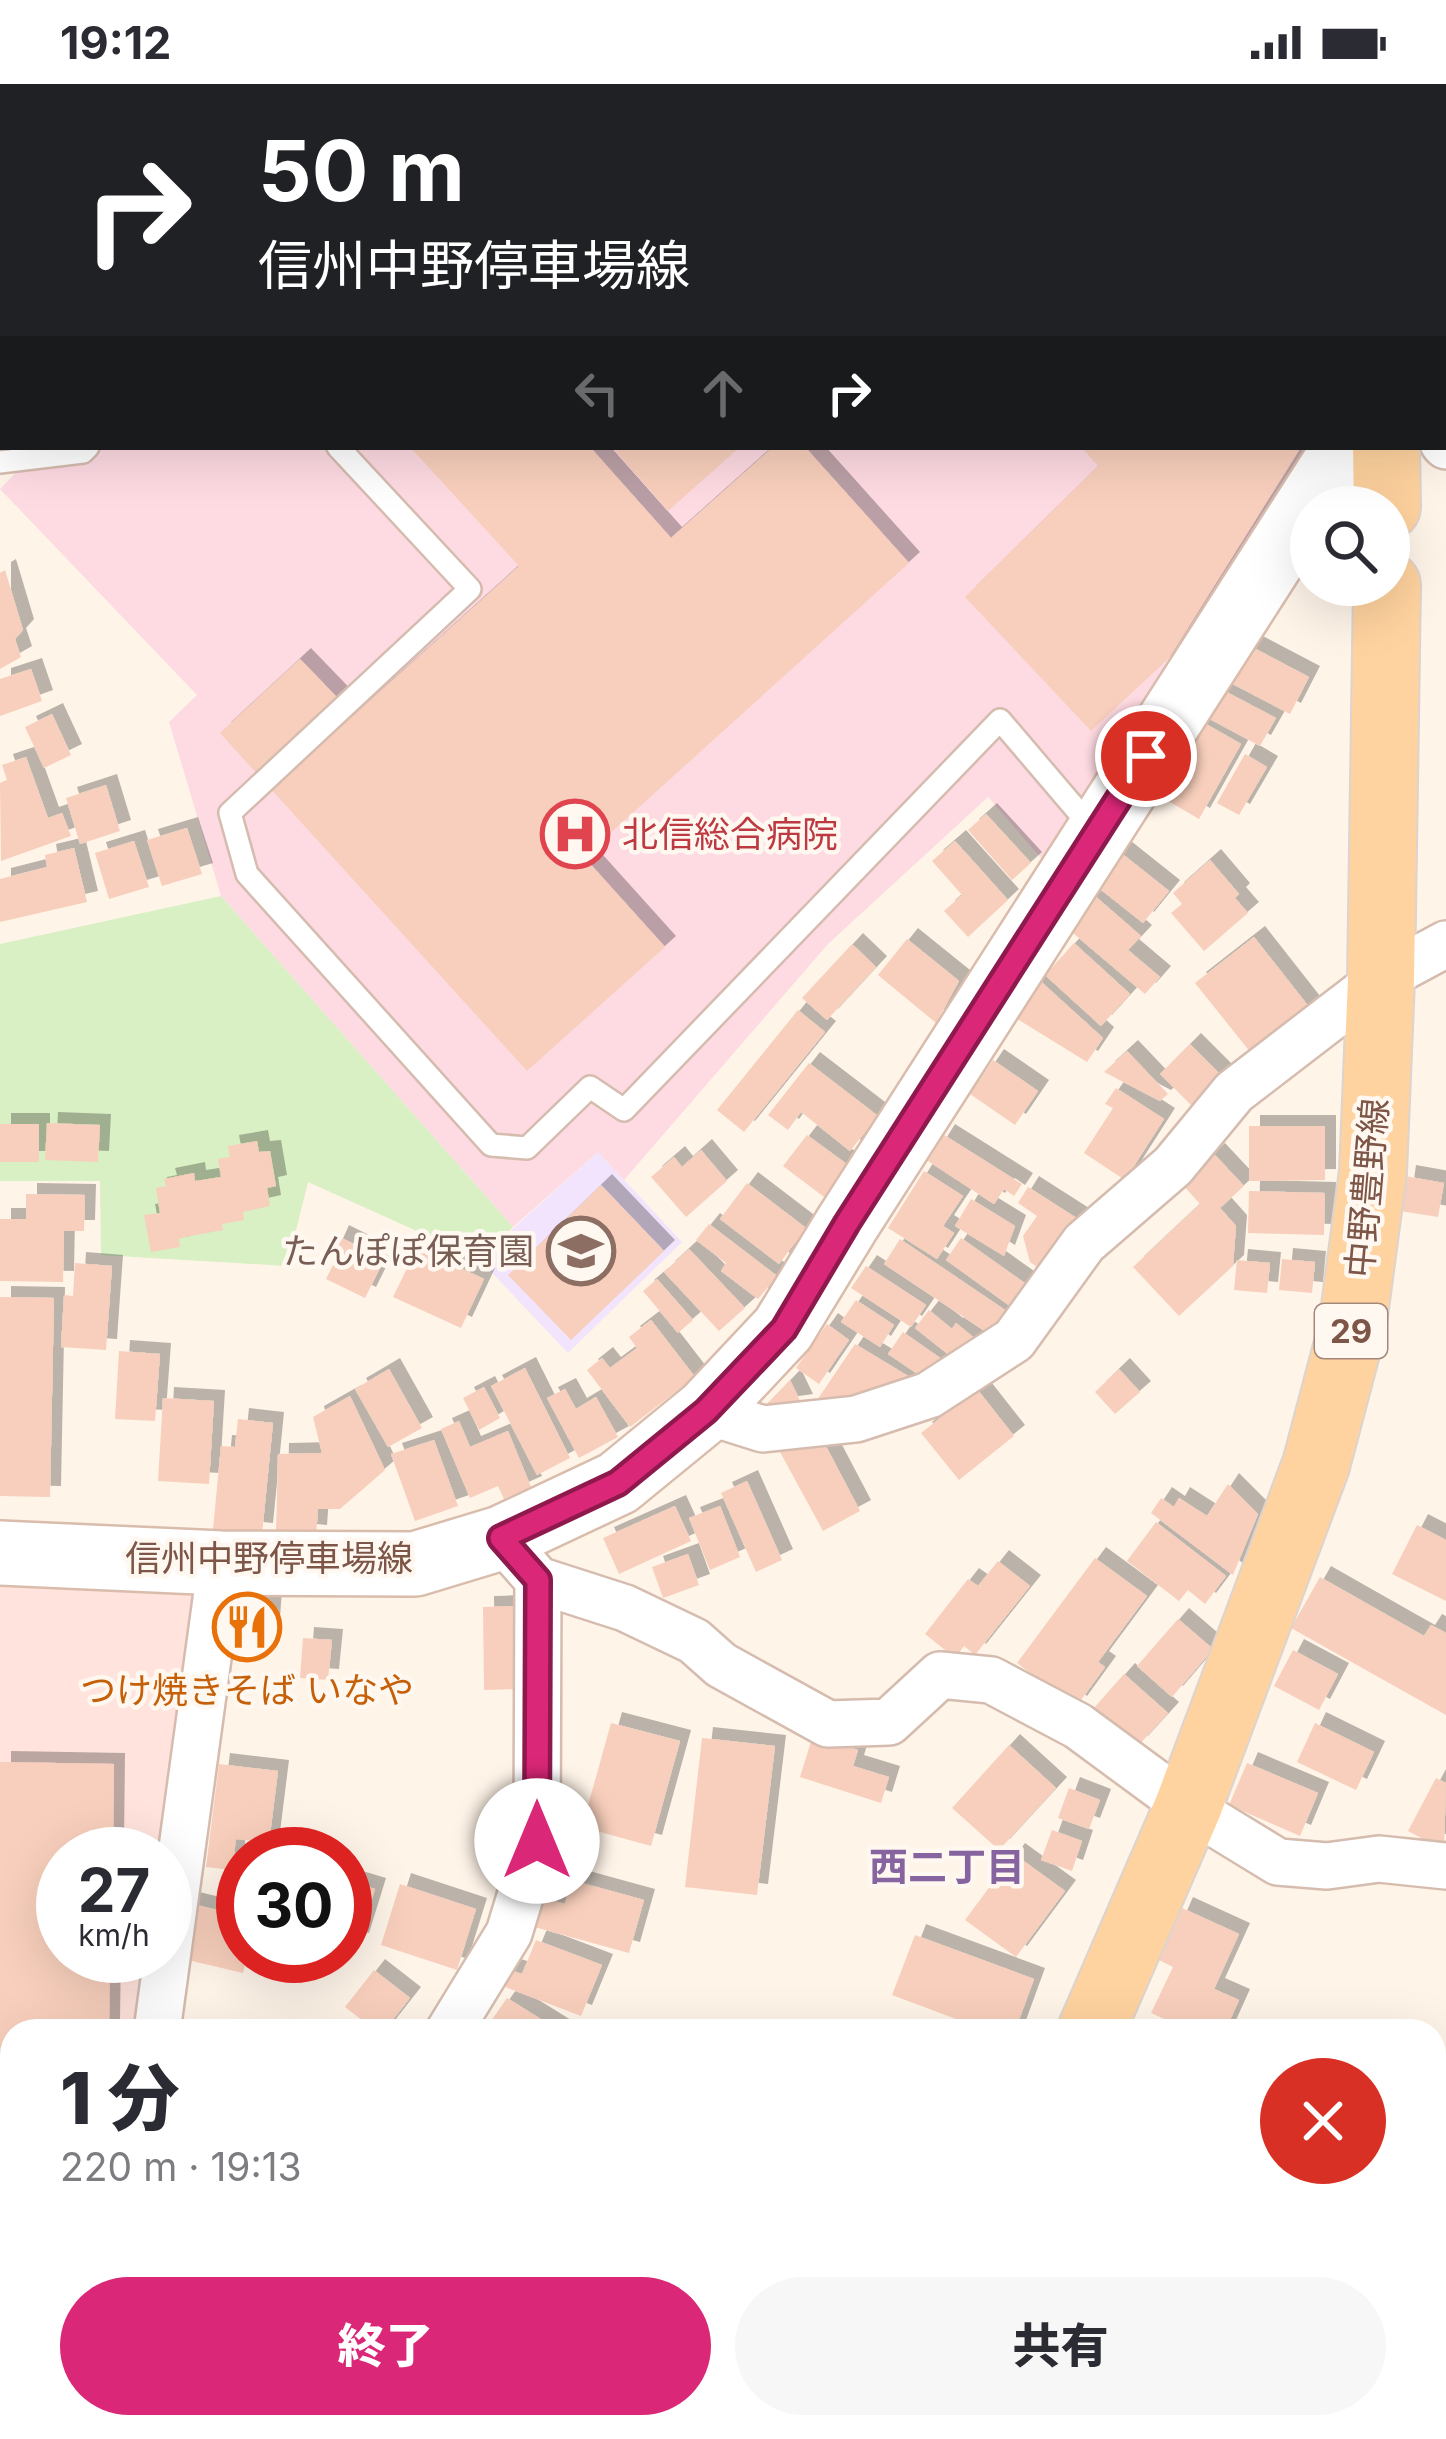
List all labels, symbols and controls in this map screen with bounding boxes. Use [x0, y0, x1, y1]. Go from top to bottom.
text: 19:12 [60, 15, 171, 70]
text: 50 m [258, 120, 465, 221]
icon: right [60, 132, 216, 288]
text: 信州中野停車場線 [258, 233, 690, 298]
icon: left [564, 360, 630, 426]
icon: ahead [690, 360, 756, 426]
icon: right [816, 360, 882, 426]
map controls [1290, 486, 1410, 606]
button: search [1290, 486, 1410, 606]
pin [1095, 705, 1197, 807]
icon: arrive [1113, 723, 1179, 789]
hospital icon: 北信総合病院 [540, 799, 610, 869]
place label: 北信総合病院 [622, 812, 838, 856]
street label: 中野豊野線 [1337, 1096, 1397, 1280]
school or university icon: たんぽぽ保育園 [546, 1216, 616, 1286]
place label: たんぽぽ保育園 [282, 1229, 534, 1273]
road number: 29 [1315, 1304, 1387, 1358]
street label: 信州中野停車場線 [125, 1536, 413, 1580]
restaurant icon: つけ焼きそば いなや [212, 1592, 282, 1662]
place label: つけ焼きそば いなや [80, 1668, 414, 1712]
position arrow [474, 1778, 600, 1904]
speed limit sign: 30 [216, 1827, 372, 1983]
district label: 西二丁目 [869, 1843, 1025, 1890]
text: 27 [78, 1854, 150, 1926]
text: km/h [78, 1917, 150, 1953]
text: 1 分 [60, 2054, 180, 2141]
button: close [1260, 2058, 1386, 2184]
text: 220 m · 19:13 [60, 2143, 302, 2190]
button: 終了 [60, 2277, 711, 2415]
button: 共有 [735, 2277, 1386, 2415]

